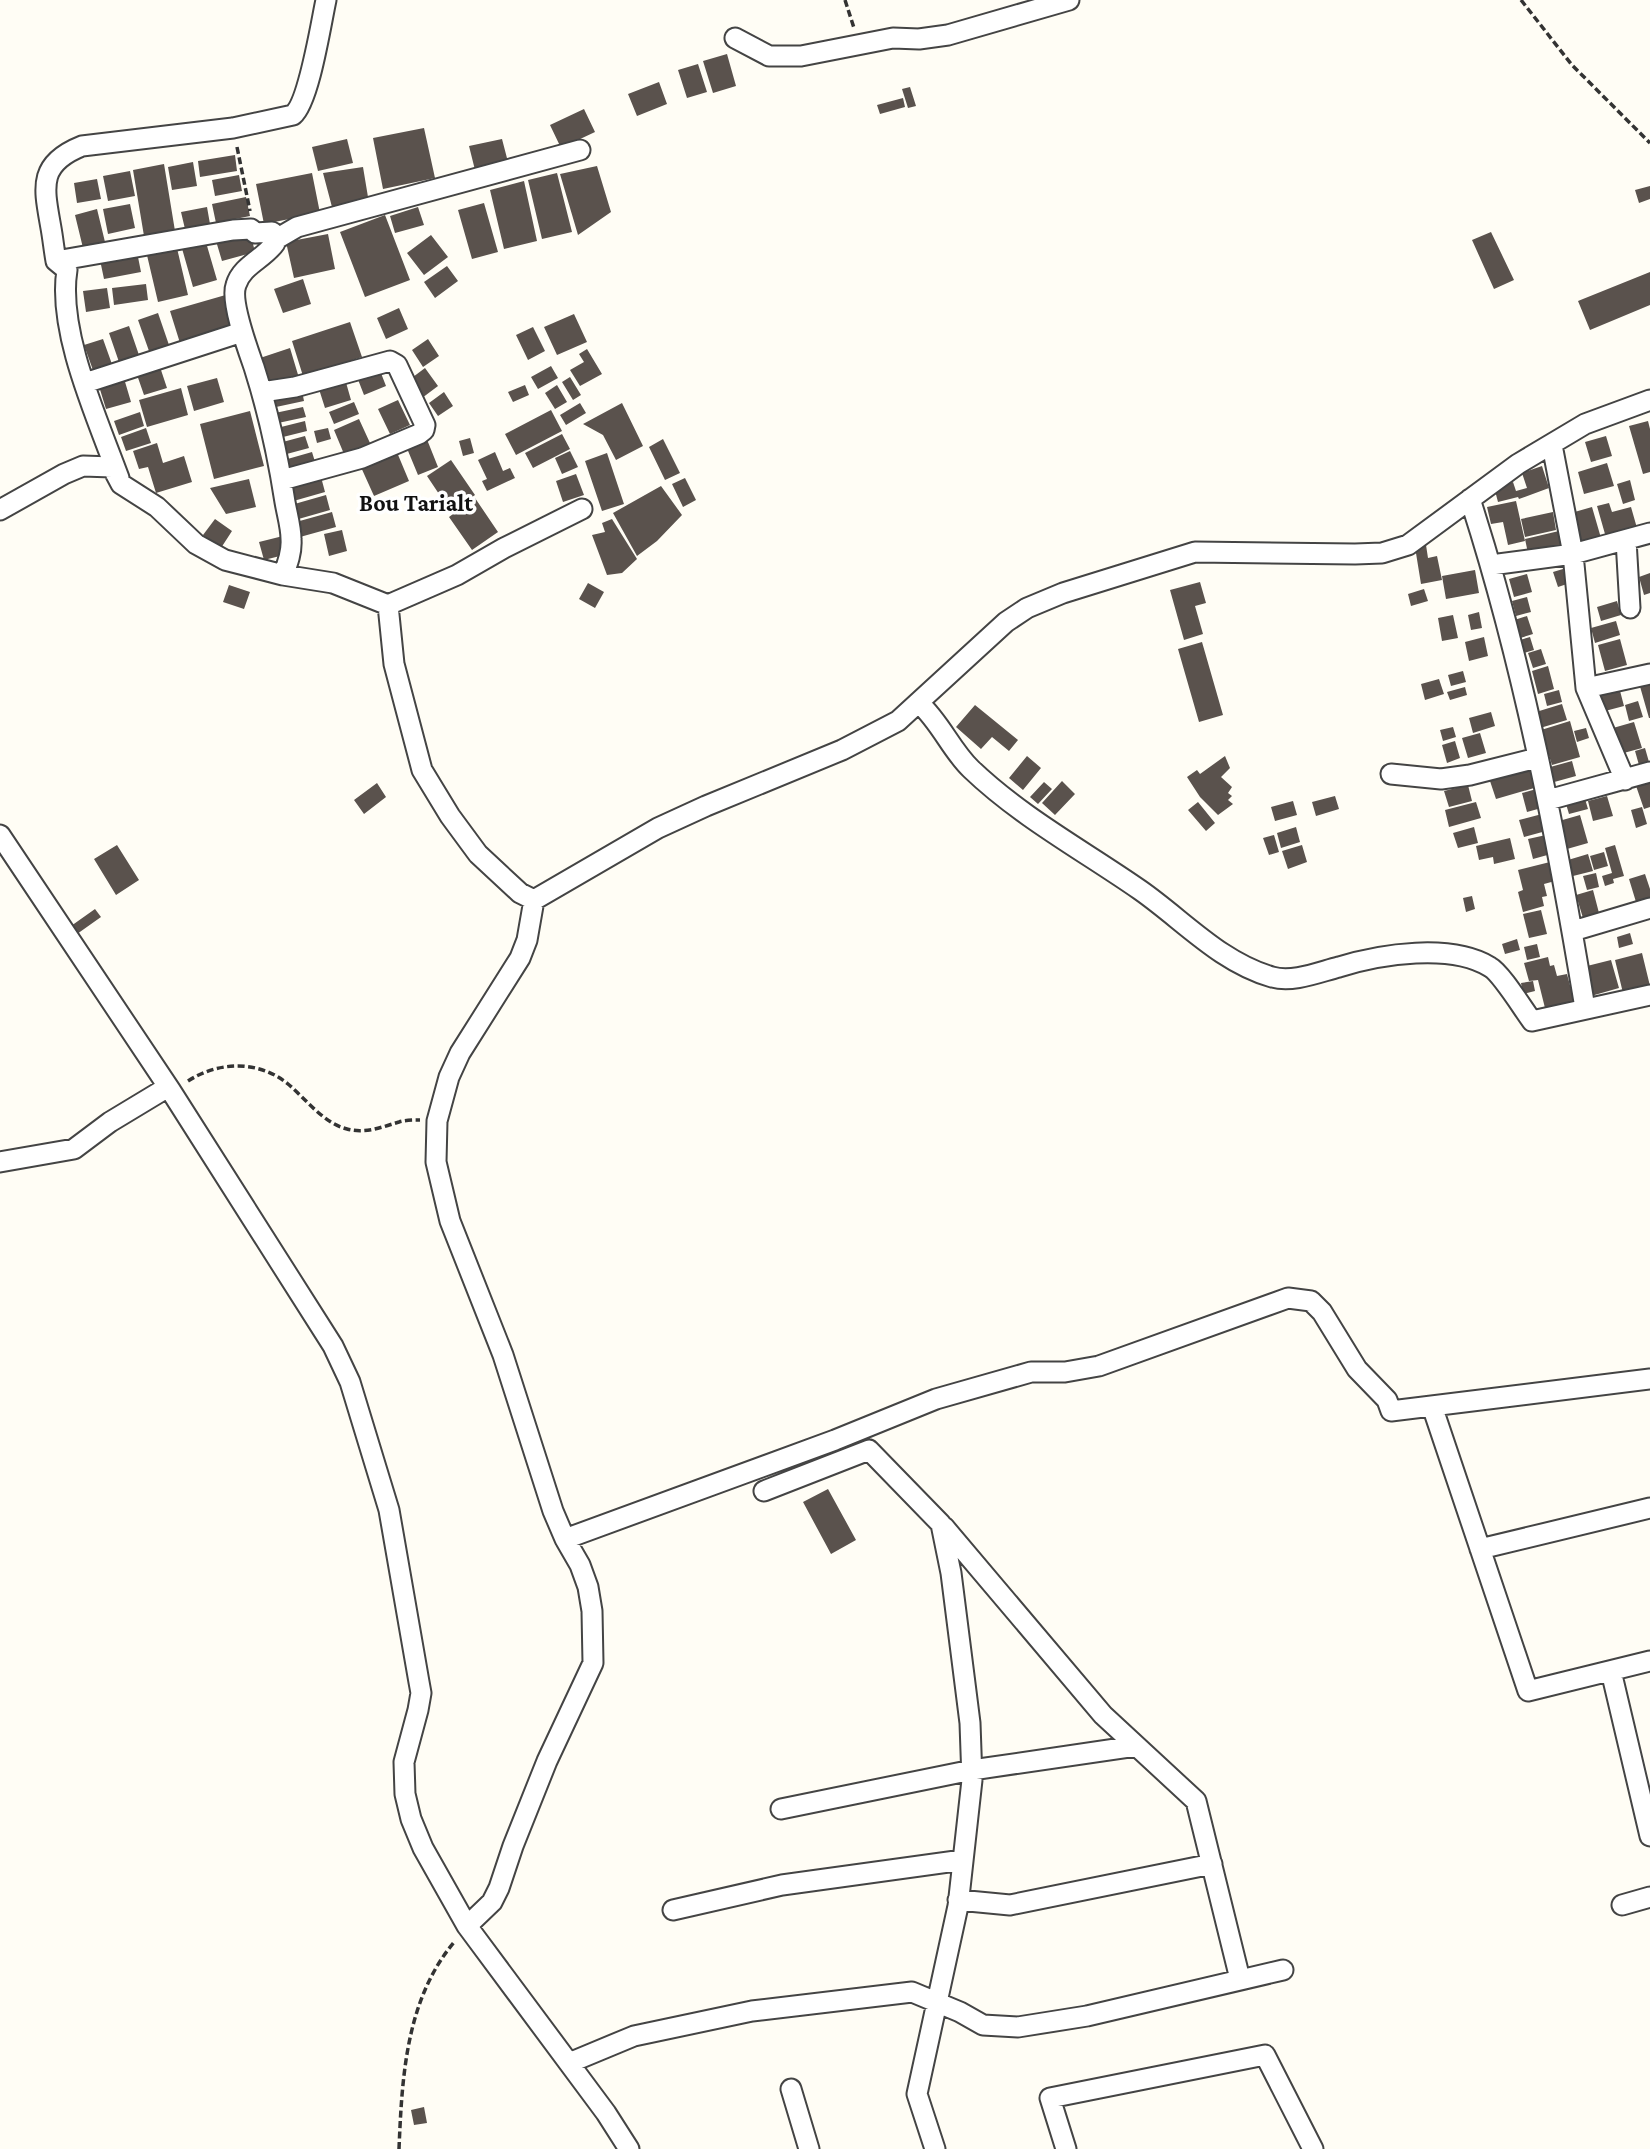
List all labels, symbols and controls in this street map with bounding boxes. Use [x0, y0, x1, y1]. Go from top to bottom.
district label: Bou Tarialt [359, 489, 473, 516]

